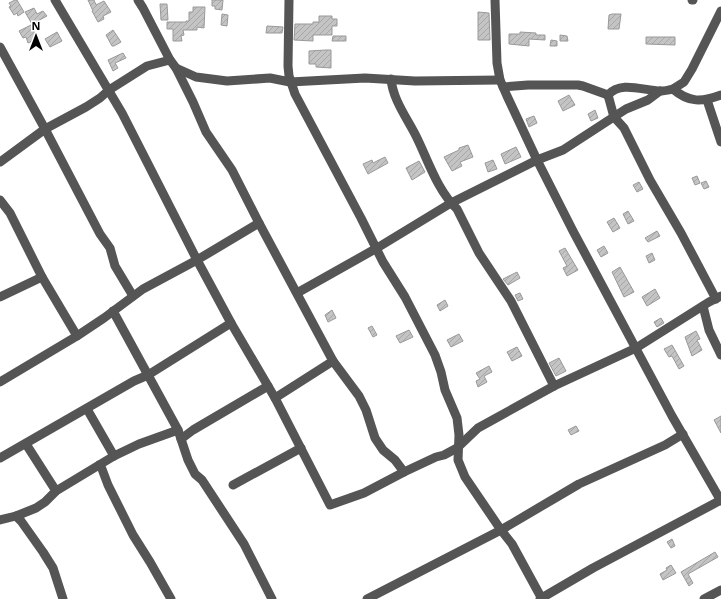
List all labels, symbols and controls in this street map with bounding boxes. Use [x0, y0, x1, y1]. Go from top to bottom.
north arrow [16, 16, 56, 56]
text: N [32, 18, 40, 33]

